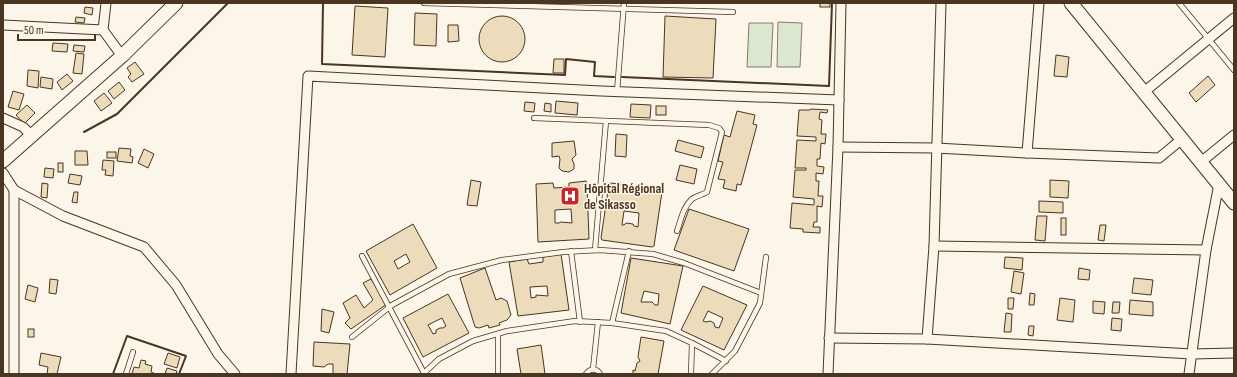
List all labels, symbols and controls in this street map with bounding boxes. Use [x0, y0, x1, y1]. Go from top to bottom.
scale bar [18, 16, 95, 42]
text: 50 m [24, 23, 44, 38]
place label: Hôpital Régional de Sikasso [584, 180, 664, 213]
hospital icon: Hôpital Régional de Sikasso [559, 185, 581, 207]

